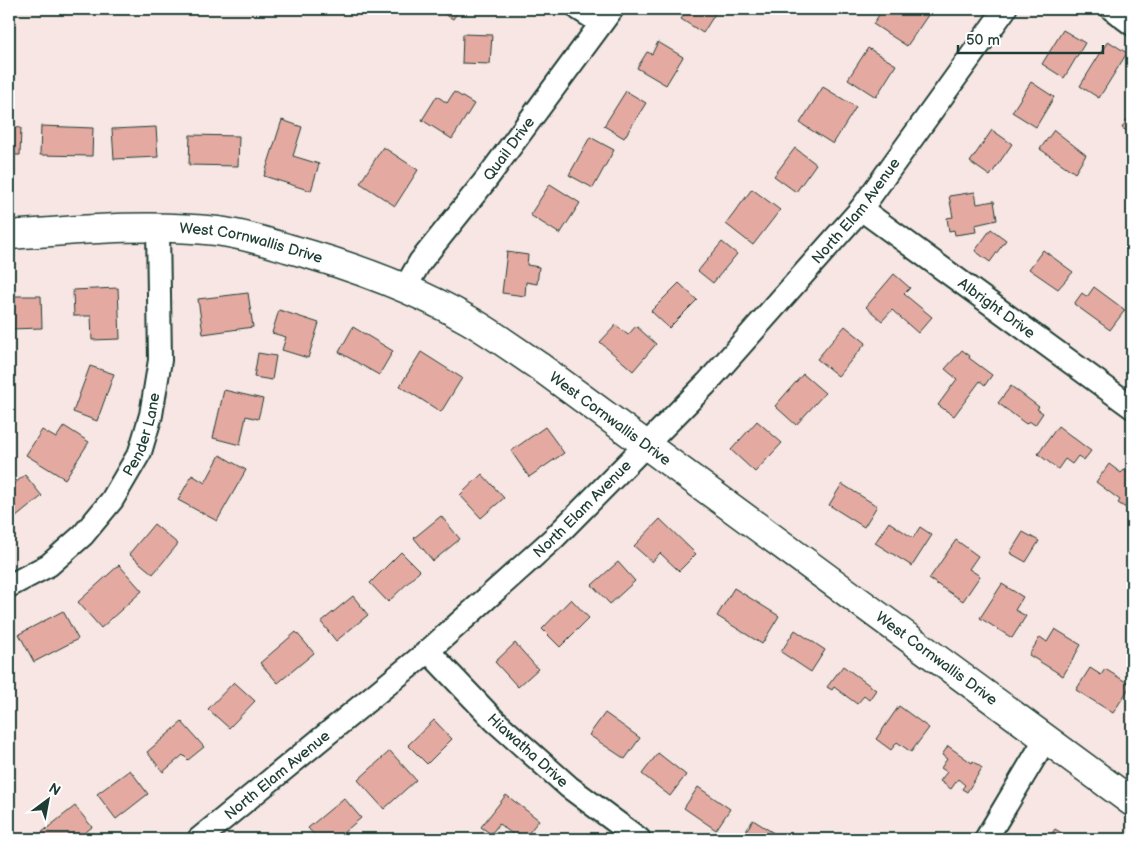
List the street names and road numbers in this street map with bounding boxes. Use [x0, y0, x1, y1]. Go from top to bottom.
street label: Quail Drive [479, 113, 539, 185]
street label: North Elam Avenue [808, 154, 905, 268]
street label: West Cornwallis Drive [179, 219, 325, 268]
street label: Albright Drive [954, 274, 1039, 343]
street label: West Cornwallis Drive [545, 368, 675, 470]
street label: Pender Lane [119, 391, 165, 480]
street label: North Elam Avenue [529, 456, 636, 562]
street label: West Cornwallis Drive [872, 608, 1001, 710]
street label: Hiawatha Drive [483, 710, 572, 792]
street label: North Elam Avenue [221, 726, 334, 824]

